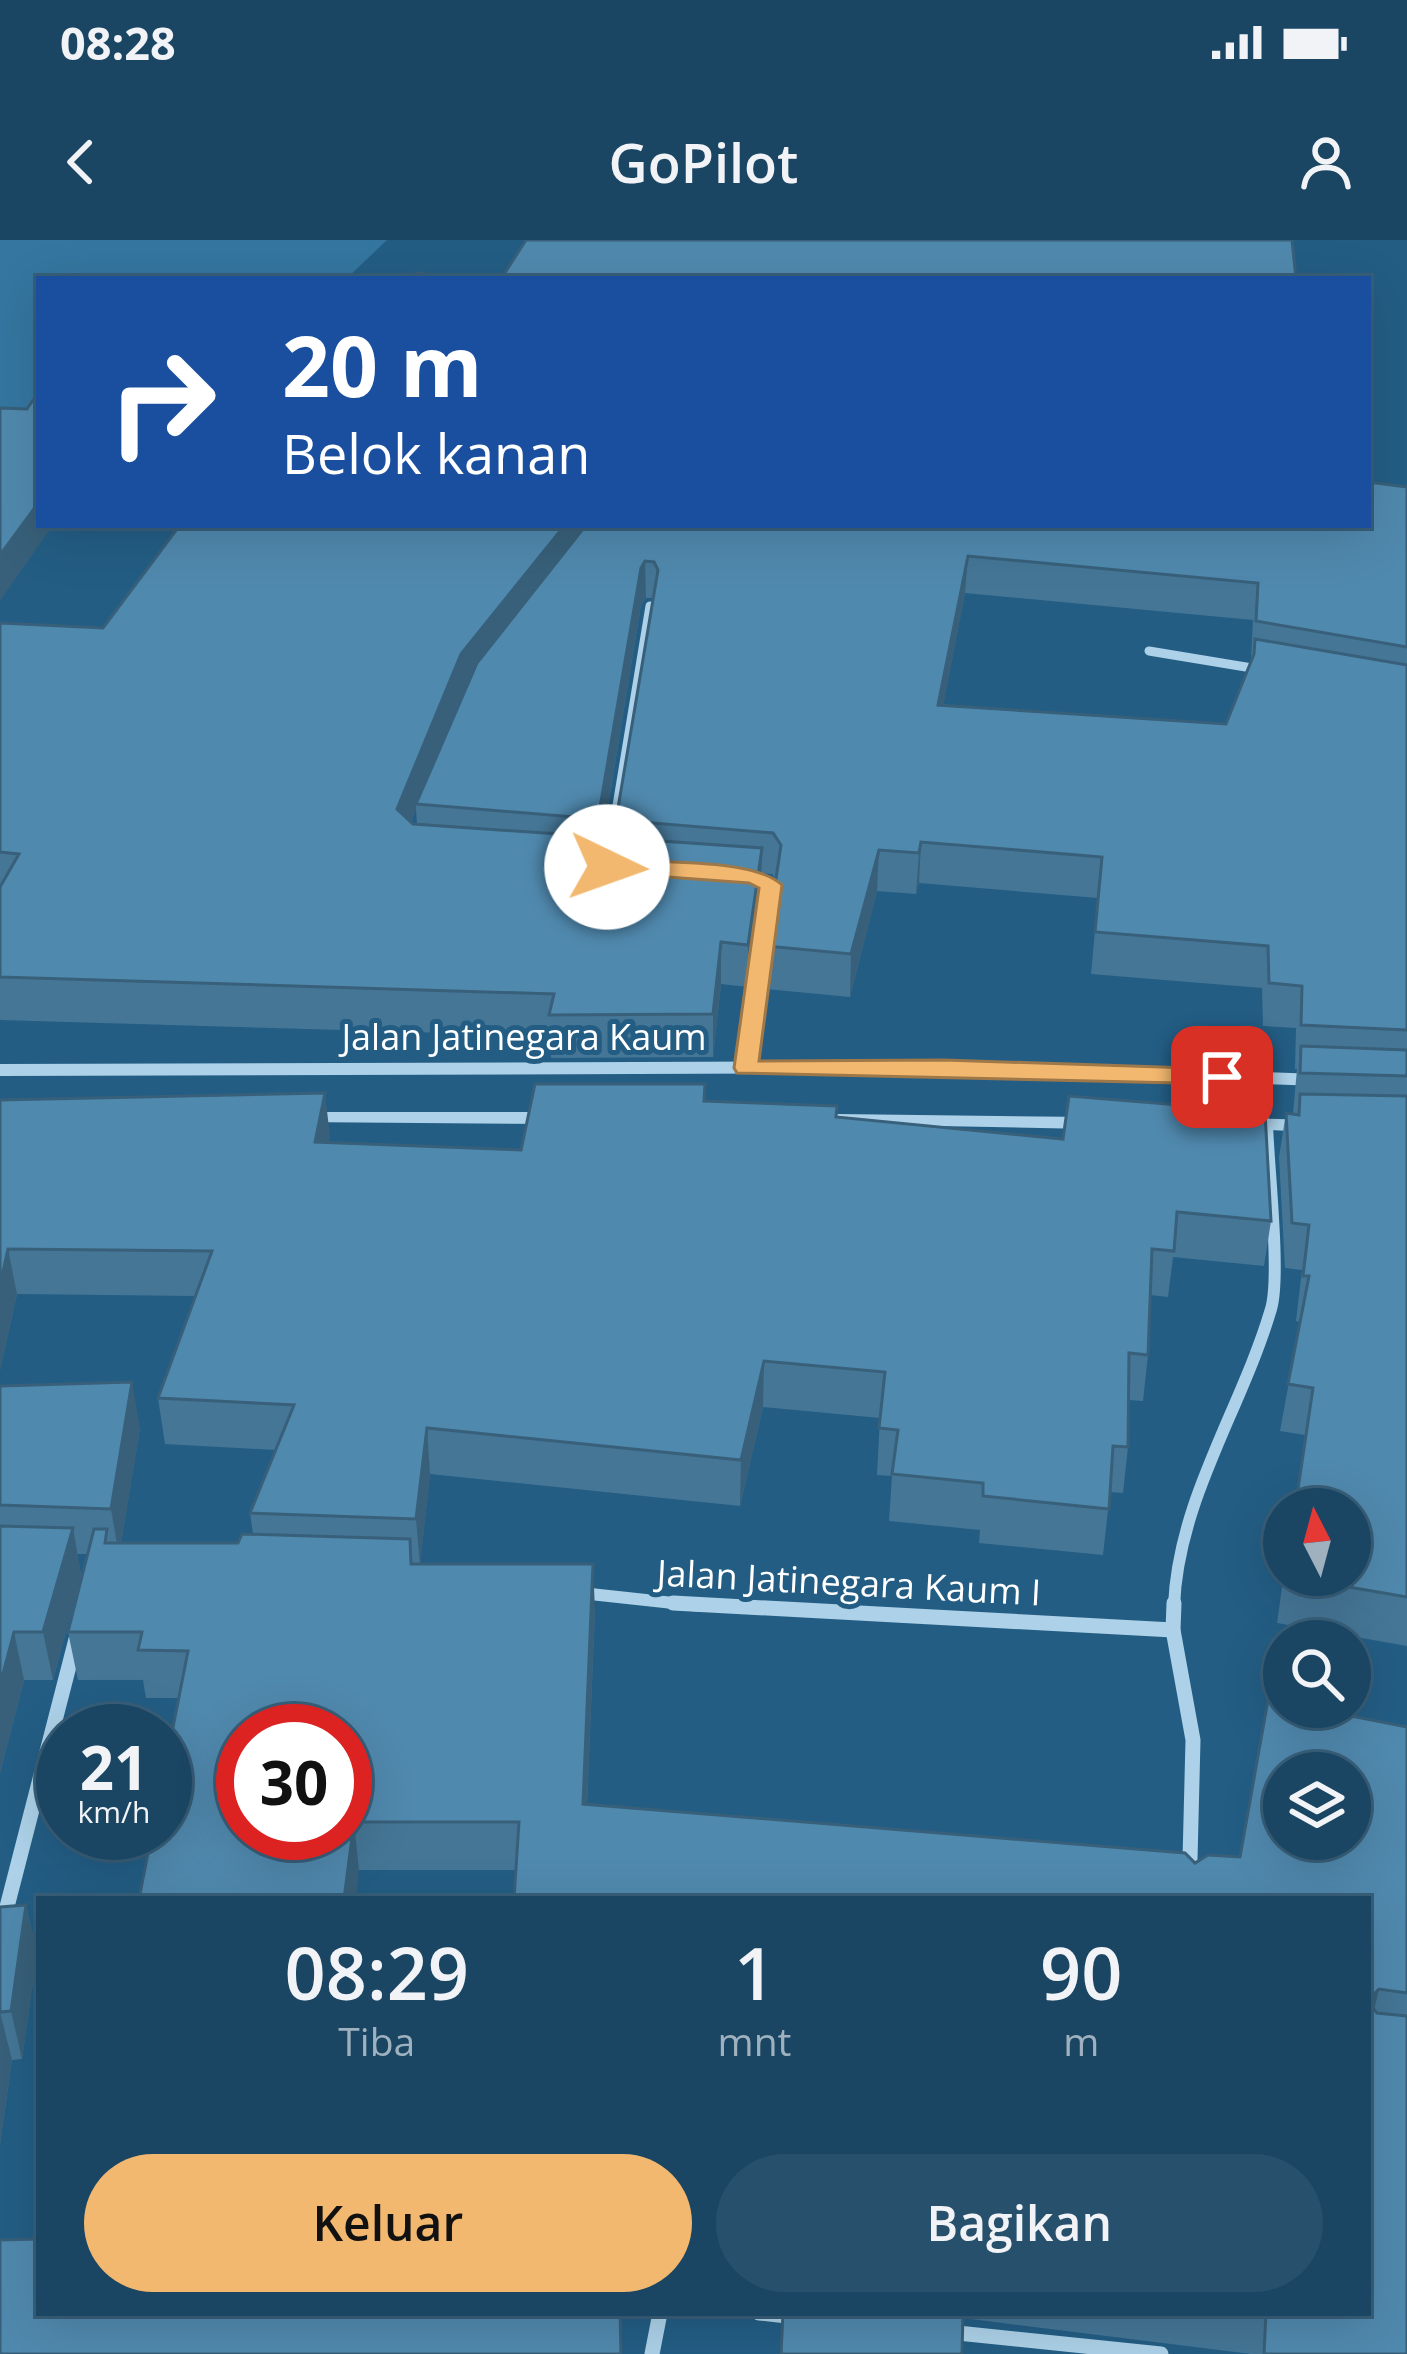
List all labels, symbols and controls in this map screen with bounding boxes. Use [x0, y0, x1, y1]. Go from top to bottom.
text: 08:28 [60, 12, 176, 73]
text: GoPilot [609, 125, 798, 199]
icon: back [48, 129, 114, 195]
icon: person [1293, 129, 1359, 195]
text: 20 m [282, 307, 482, 422]
icon: right [84, 324, 240, 480]
text: Belok kanan [282, 416, 590, 490]
position arrow [544, 804, 670, 930]
street label: Jalan Jatinegara Kaum [338, 1012, 707, 1061]
pin [1171, 1026, 1273, 1128]
icon: arrive [1189, 1044, 1255, 1110]
north arrow [1263, 1488, 1371, 1596]
map controls [1263, 1488, 1371, 1860]
street label: Jalan Jatinegara Kaum I [653, 1547, 1042, 1617]
button: search [1263, 1620, 1371, 1728]
speed limit sign: 30 [216, 1704, 372, 1860]
text: 21 [80, 1726, 148, 1808]
button: layers [1263, 1752, 1371, 1860]
text: km/h [78, 1791, 150, 1832]
text: 08:29 [285, 1923, 469, 2021]
text: 1 [734, 1923, 775, 2021]
text: 90 [1040, 1923, 1122, 2021]
text: Tiba [338, 2014, 415, 2067]
text: mnt [718, 2014, 792, 2067]
text: m [1063, 2014, 1099, 2067]
button: Keluar [84, 2154, 692, 2292]
button: Bagikan [716, 2154, 1323, 2292]

